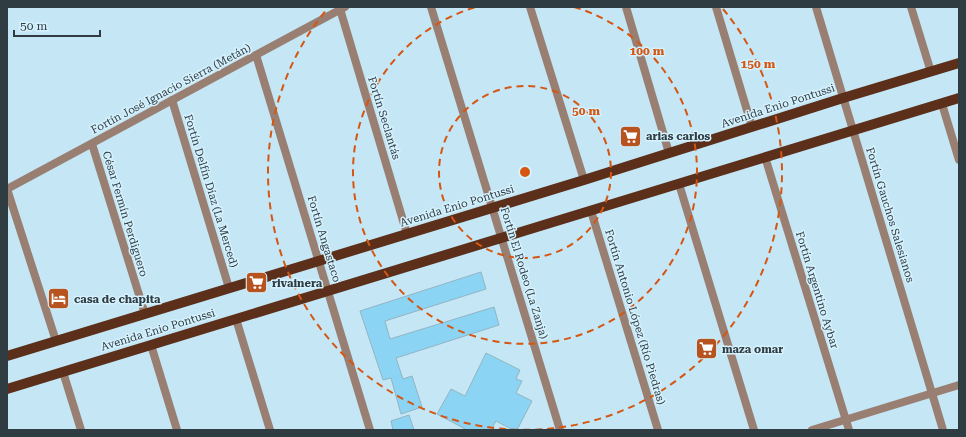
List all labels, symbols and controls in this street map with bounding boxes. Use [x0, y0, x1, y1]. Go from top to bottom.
scale bar [14, 12, 100, 38]
text: 50 m [20, 19, 47, 33]
street label: Fortín José Ignacio Sierra (Metán) [89, 41, 253, 137]
text: 100 m [630, 44, 665, 58]
text: 150 m [741, 57, 776, 71]
street label: Fortín Seclantás [365, 75, 403, 161]
street label: Avenida Enio Pontussi [720, 81, 837, 131]
text: 50 m [572, 104, 600, 118]
street label: Fortín Delfín Díaz (La Merced) [181, 113, 241, 270]
supermarket icon: arias carlos [617, 123, 643, 149]
place label: arias carlos [646, 130, 711, 143]
street label: Fortín Gauchos Salesianos [863, 146, 917, 284]
street label: César Fermín Perdiguero [100, 150, 150, 279]
centre of rings [518, 165, 532, 179]
street label: Avenida Enio Pontussi [398, 182, 516, 230]
street label: Fortín Angastaco [305, 194, 343, 284]
street label: Fortín El Rodeo (La Zanja) [498, 205, 550, 341]
street label: Fortín Antonio López (Río Piedras) [602, 228, 668, 407]
street label: Fortín Argentino Aybar [793, 230, 841, 351]
supermarket icon: rivainera [243, 270, 269, 296]
place label: rivainera [272, 277, 323, 290]
hotel icon: casa de chapita [45, 286, 71, 312]
place label: casa de chapita [74, 293, 161, 306]
street label: Avenida Enio Pontussi [99, 306, 217, 354]
supermarket icon: maza omar [694, 336, 720, 362]
place label: maza omar [722, 343, 783, 356]

